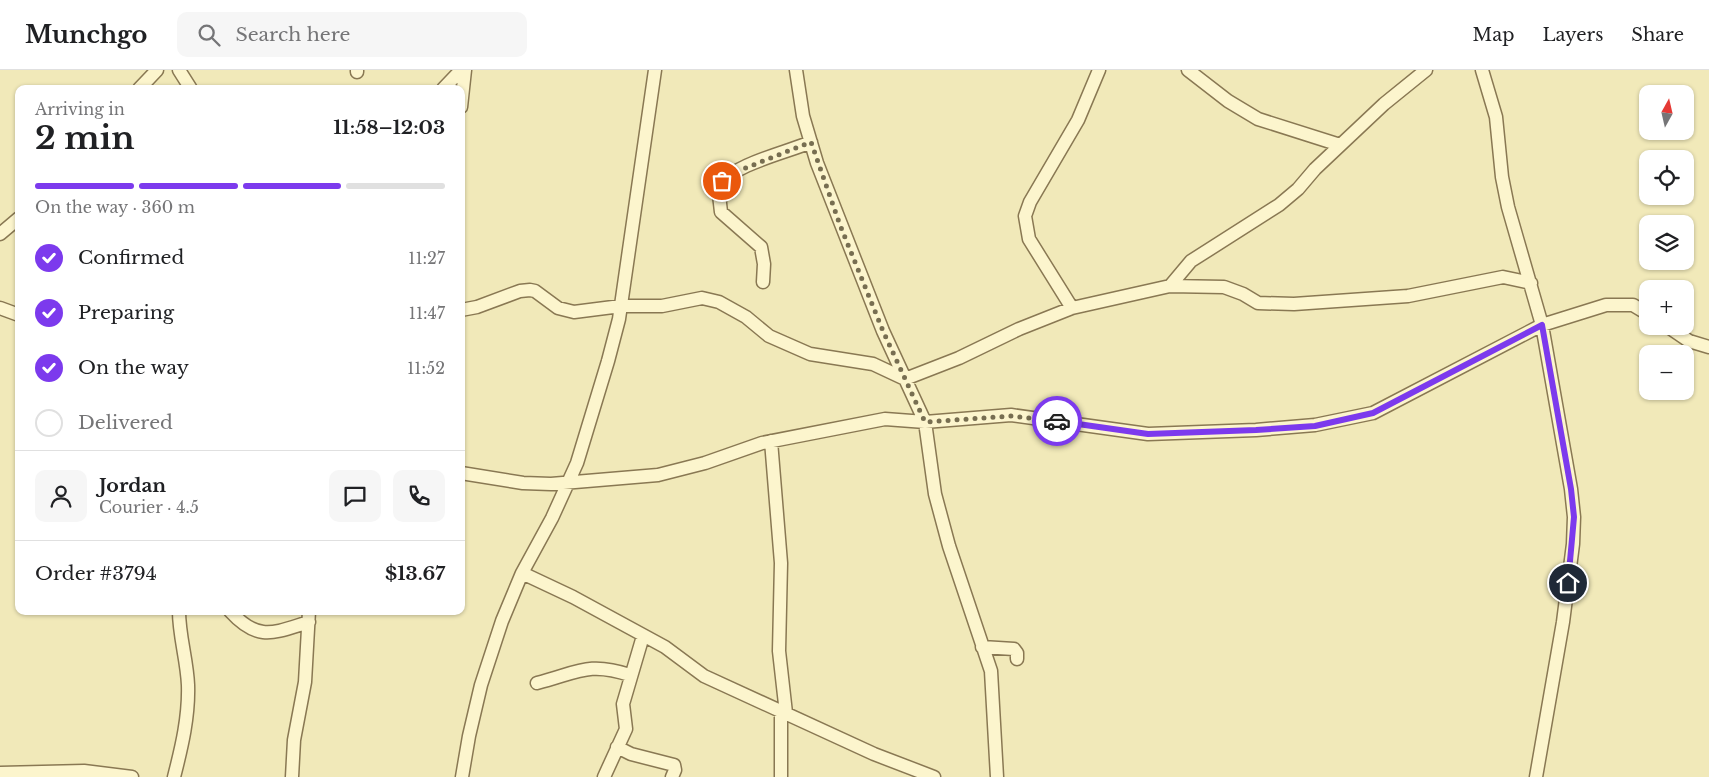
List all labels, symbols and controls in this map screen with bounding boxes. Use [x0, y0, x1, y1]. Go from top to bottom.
search box [177, 12, 527, 57]
text: Munchgo [25, 20, 147, 49]
icon: search [195, 21, 223, 49]
text: Search here [235, 23, 350, 46]
text: Map [1473, 24, 1514, 46]
text: Layers [1542, 24, 1603, 46]
text: Share [1631, 24, 1684, 46]
north arrow [1639, 85, 1694, 140]
map controls [1639, 85, 1694, 400]
text: Arriving in [35, 99, 125, 119]
text: 11:58–12:03 [333, 116, 445, 139]
text: 2 min [35, 118, 135, 158]
button: locate [1639, 150, 1694, 205]
pin [701, 160, 743, 202]
icon: bag [708, 167, 736, 195]
text: On the way · 360 m [35, 197, 195, 217]
button: layers [1639, 215, 1694, 270]
icon: check [35, 244, 63, 272]
text: Confirmed [78, 246, 184, 269]
text: 11:27 [408, 248, 445, 268]
button: + [1639, 280, 1694, 335]
icon: check [35, 299, 63, 327]
text: Preparing [78, 301, 174, 324]
text: 11:47 [409, 303, 445, 323]
button: − [1639, 345, 1694, 400]
icon: check [35, 354, 63, 382]
text: On the way [78, 356, 189, 379]
text: 11:52 [407, 358, 445, 378]
courier [1032, 396, 1082, 446]
icon: car [1043, 407, 1071, 435]
text: Delivered [78, 411, 173, 434]
button: person [35, 470, 87, 522]
button: chat [329, 470, 381, 522]
button: phone [393, 470, 445, 522]
text: Jordan [99, 474, 166, 497]
text: Courier · 4.5 [99, 497, 199, 517]
text: Order #3794 [35, 562, 157, 585]
text: $13.67 [385, 562, 445, 585]
pin [1547, 562, 1589, 604]
icon: home [1554, 569, 1582, 597]

